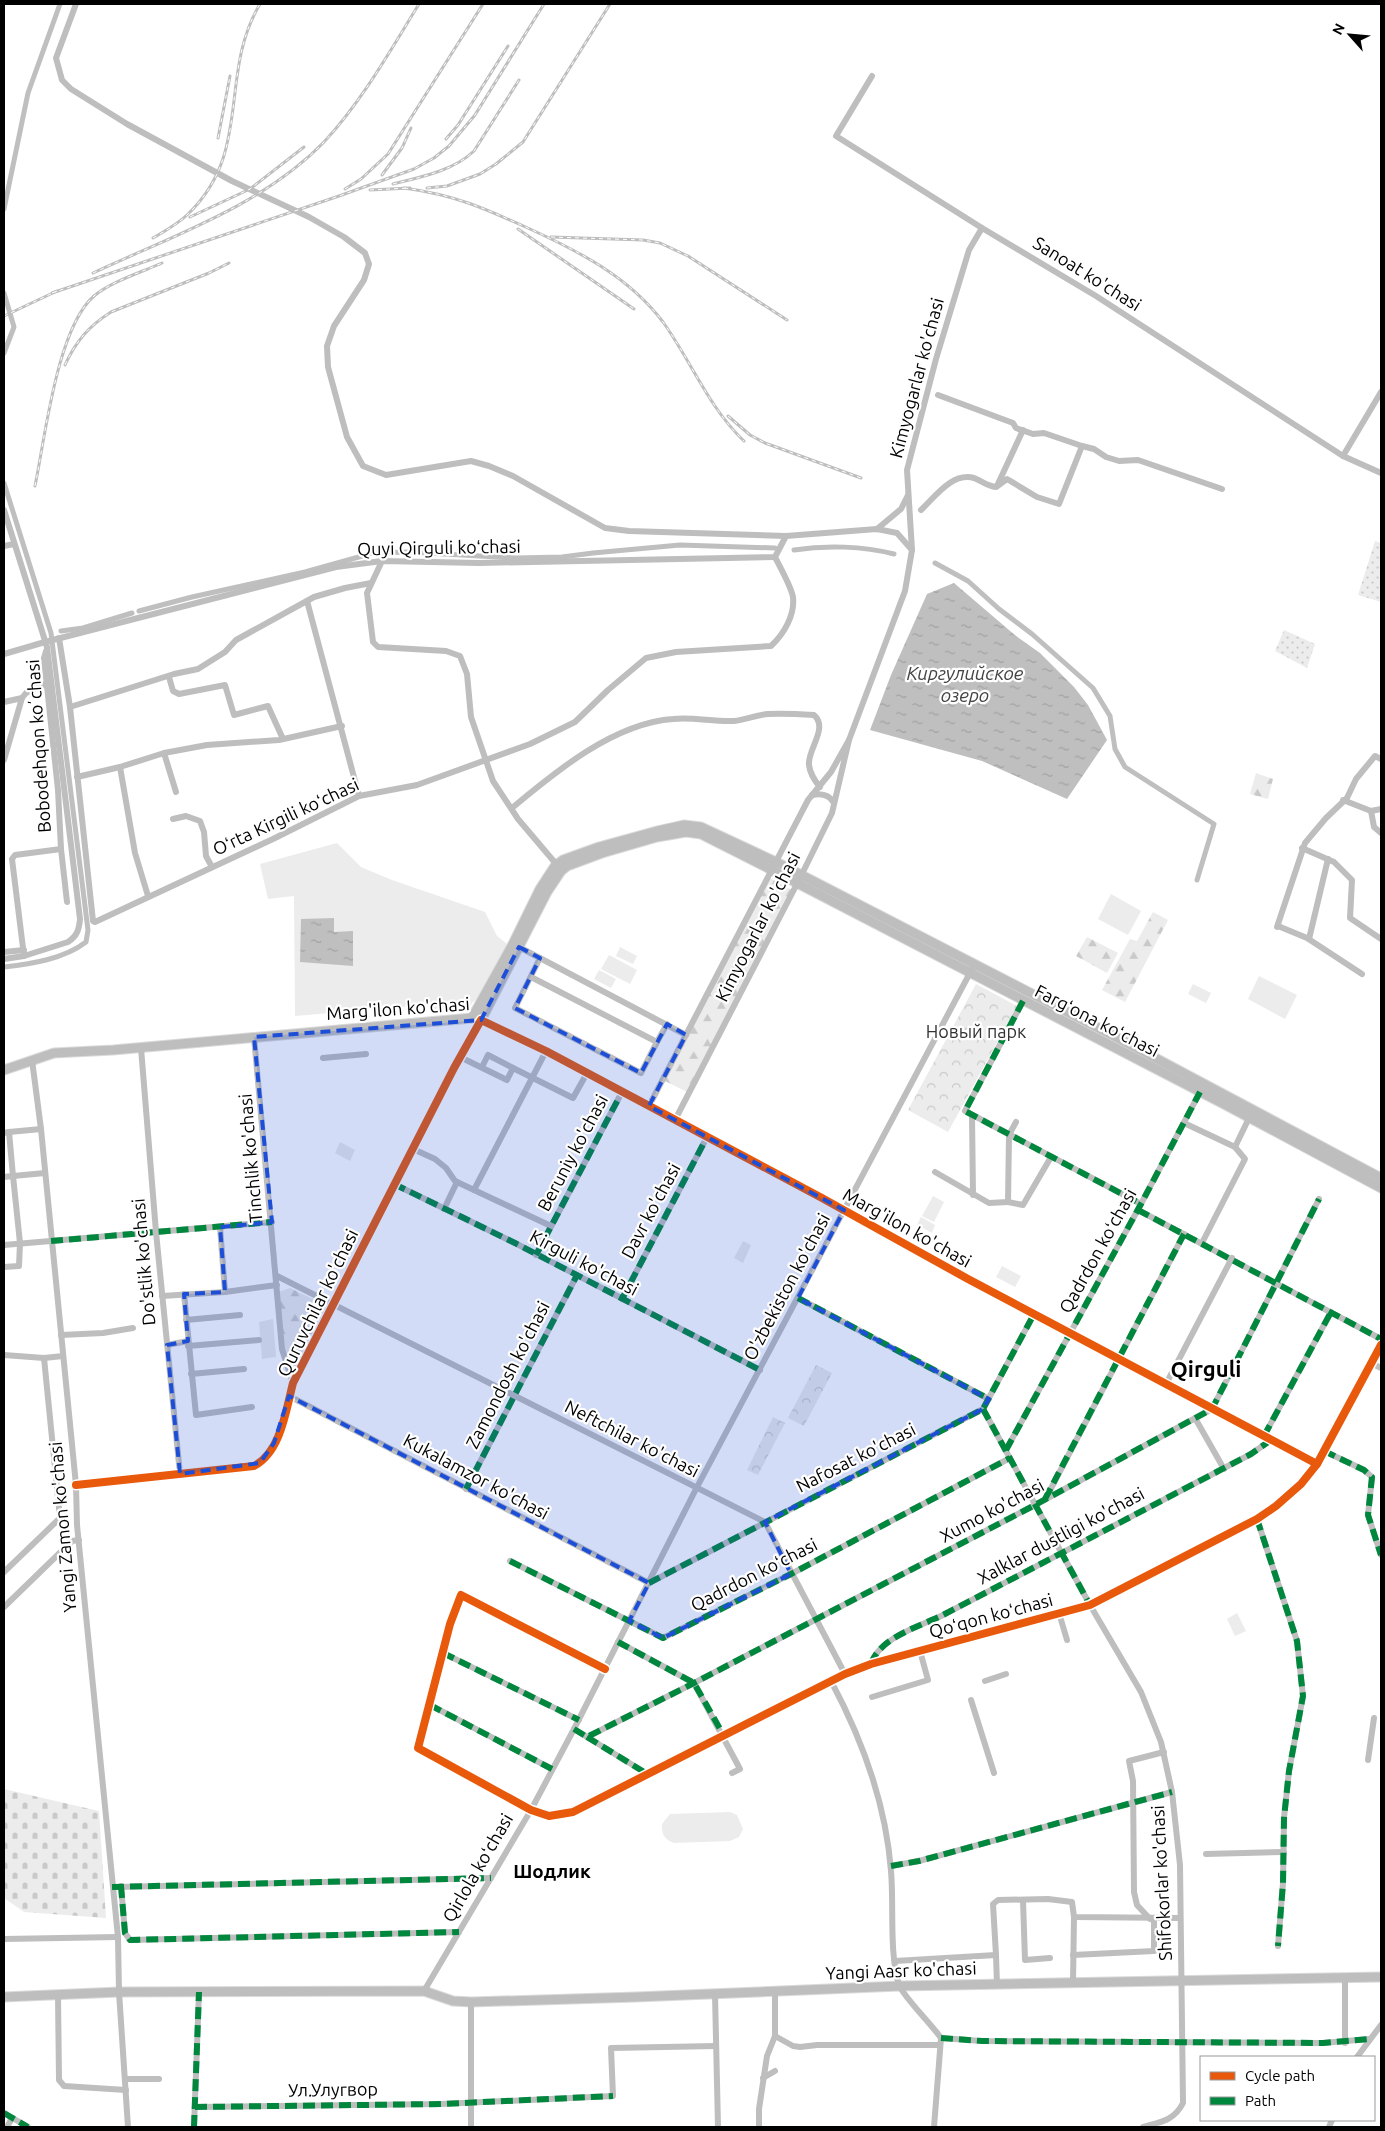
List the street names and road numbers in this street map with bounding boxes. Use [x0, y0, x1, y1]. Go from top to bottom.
street label: Sanoat ko'chasi [1030, 232, 1145, 314]
street label: Kimyogarlar ko'chasi [885, 295, 947, 460]
street label: Quyi Qirguli koʻchasi [357, 536, 521, 559]
street label: Bobodehqon koʼchasi [22, 659, 54, 833]
street label: Oʻrta Kirgili koʻchasi [209, 773, 362, 859]
street label: Kimyogarlar ko'chasi [711, 848, 803, 1005]
street label: Fargʻona koʻchasi [1032, 980, 1163, 1060]
street label: Marg'ilon ko'chasi [326, 993, 470, 1023]
street label: Beruniy ko'chasi [533, 1091, 611, 1214]
street label: Tinchlik ko'chasi [234, 1093, 266, 1223]
street label: Davr ko'chasi [617, 1159, 684, 1262]
street label: Marg'ilon ko'chasi [840, 1184, 975, 1271]
street label: Qadrdon koʻchasi [1055, 1185, 1141, 1317]
street label: Do'stlik ko'chasi [127, 1198, 159, 1327]
street label: O'zbekiston ko'chasi [739, 1210, 833, 1363]
street label: Kirguli ko'chasi [527, 1225, 642, 1299]
street label: Quruvchilar ko'chasi [273, 1226, 362, 1380]
street label: Zamondosh ko'chasi [461, 1298, 553, 1451]
street label: Neftchilar ko'chasi [562, 1396, 703, 1481]
street label: Nafosat ko'chasi [793, 1418, 918, 1496]
street label: Kukalamzor ko'chasi [400, 1429, 553, 1523]
street label: Yangi Zamon ko'chasi [45, 1441, 79, 1613]
street label: Xumo ko'chasi [936, 1474, 1047, 1546]
street label: Xalklar dustligi ko'chasi [974, 1483, 1147, 1588]
street label: Qadrdon koʻchasi [687, 1534, 821, 1616]
street label: Qoʻqon koʻchasi [927, 1589, 1055, 1642]
street label: Shifokorlar ko'chasi [1147, 1805, 1175, 1961]
street label: Qirlola koʻchasi [438, 1810, 517, 1926]
street label: Yangi Aasr ko'chasi [825, 1957, 977, 1983]
street label: Ул.Улугвор [288, 2078, 378, 2100]

